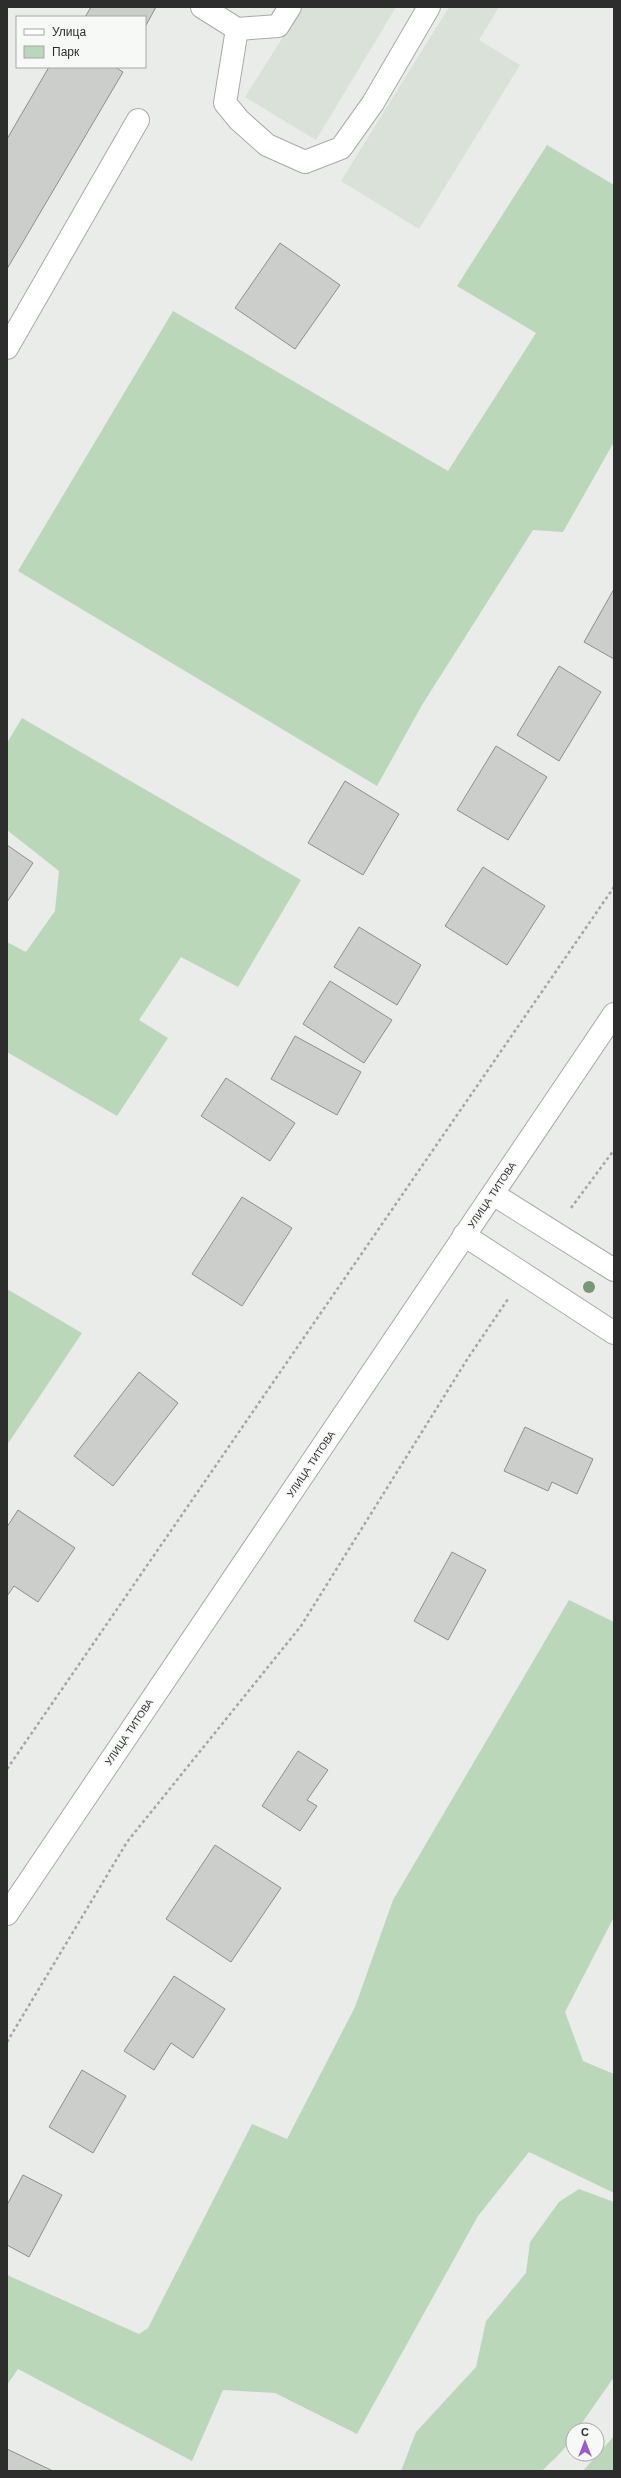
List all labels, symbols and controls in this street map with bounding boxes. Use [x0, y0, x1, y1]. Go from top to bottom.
legend [16, 16, 146, 68]
text: Улица [52, 25, 86, 39]
text: Парк [52, 45, 80, 59]
street label: УЛИЦА ТИТОВА [466, 1160, 518, 1230]
street label: УЛИЦА ТИТОВА [285, 1429, 337, 1499]
street label: УЛИЦА ТИТОВА [103, 1697, 155, 1767]
north arrow [565, 2422, 605, 2462]
text: С [581, 2426, 589, 2439]

